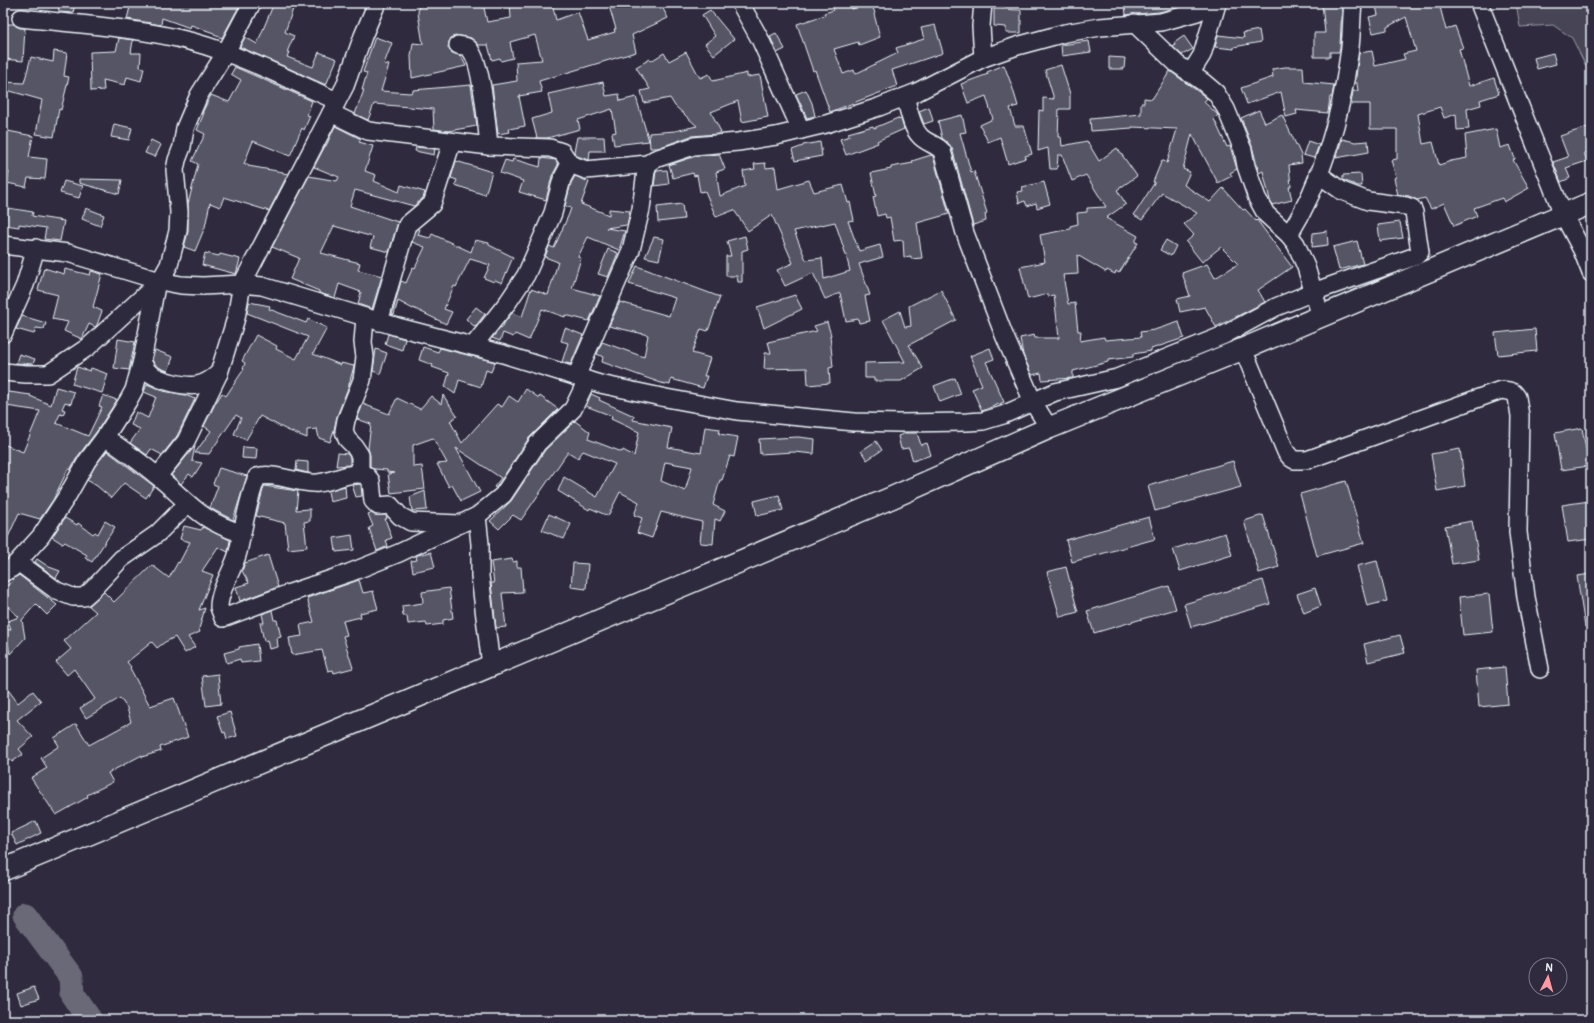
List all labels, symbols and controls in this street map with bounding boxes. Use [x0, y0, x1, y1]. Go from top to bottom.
north arrow [1528, 957, 1568, 997]
text: N [1545, 961, 1554, 974]

